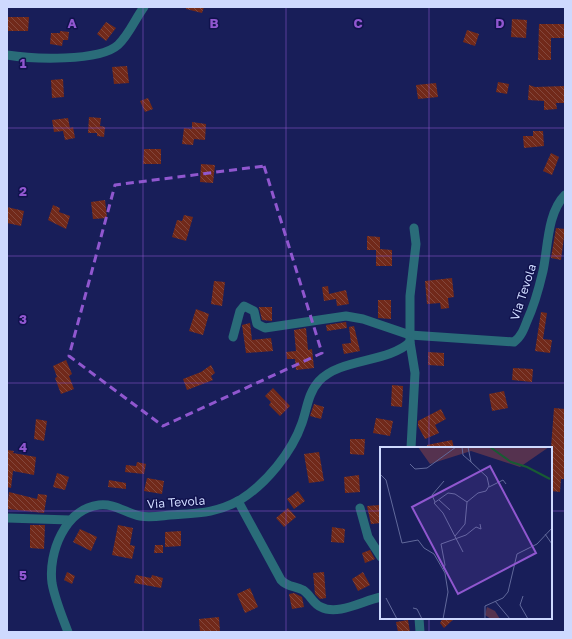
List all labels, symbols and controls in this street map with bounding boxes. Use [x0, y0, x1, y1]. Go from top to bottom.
text: A [67, 15, 77, 31]
text: B [209, 15, 219, 31]
text: C [353, 15, 363, 31]
text: D [495, 15, 505, 31]
text: 1 [20, 55, 27, 71]
text: 2 [19, 183, 27, 199]
street label: Via Tevola [507, 262, 539, 322]
text: 3 [19, 311, 27, 327]
text: 4 [19, 439, 27, 455]
inset map [380, 447, 552, 619]
street label: Via Tevola [146, 492, 206, 512]
text: 5 [19, 567, 27, 583]

